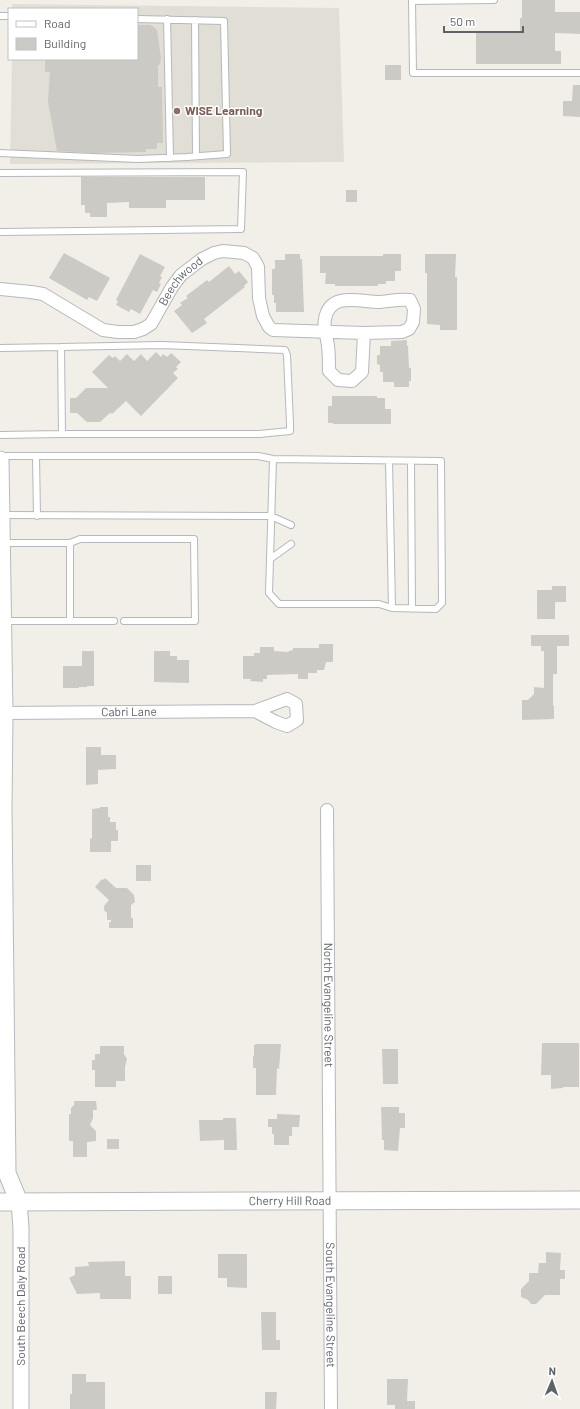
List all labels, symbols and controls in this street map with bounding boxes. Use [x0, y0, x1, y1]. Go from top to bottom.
legend [8, 8, 138, 60]
scale bar [444, 8, 523, 34]
text: 50 m [450, 14, 475, 28]
text: Road [44, 16, 71, 30]
text: Building [44, 36, 86, 50]
place label: WISE Learning [185, 103, 263, 117]
marker: WISE Learning [172, 106, 182, 116]
street label: Beechwood [155, 253, 205, 308]
street label: Cabri Lane [101, 704, 157, 718]
street label: North Evangeline Street [322, 943, 337, 1067]
street label: Cherry Hill Road [249, 1193, 331, 1207]
street label: South Evangeline Street [324, 1242, 339, 1368]
street label: South Beech Daly Road [13, 1246, 27, 1366]
north arrow [532, 1361, 572, 1401]
text: N [548, 1364, 556, 1377]

